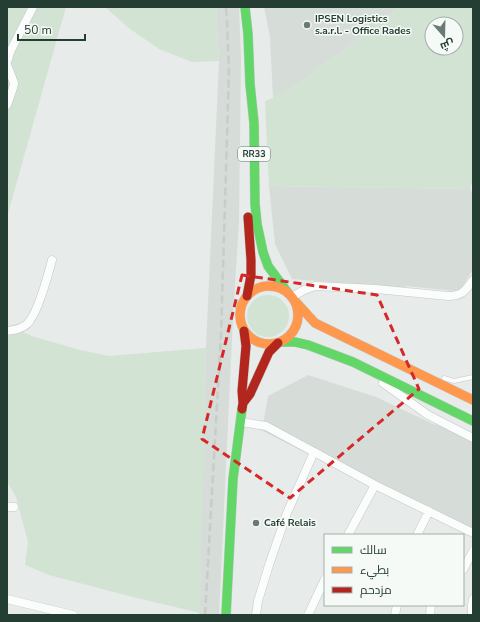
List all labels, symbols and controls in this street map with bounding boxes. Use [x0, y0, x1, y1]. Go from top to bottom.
place label: IPSEN Logistics s.a.r.l. - Office Rades [315, 12, 411, 38]
scale bar [18, 16, 85, 42]
north arrow [424, 16, 464, 56]
marker: IPSEN Logistics s.a.r.l. - Office Rades [302, 20, 312, 30]
text: 50 m [24, 22, 52, 38]
text: ش [438, 35, 456, 54]
road number: RR33 [238, 147, 270, 161]
place label: Café Relais [264, 516, 316, 530]
marker: Café Relais [251, 518, 261, 528]
legend [324, 534, 464, 606]
text: سالك [360, 542, 387, 558]
text: بطيء [360, 562, 389, 580]
text: مزدحم [360, 582, 392, 598]

